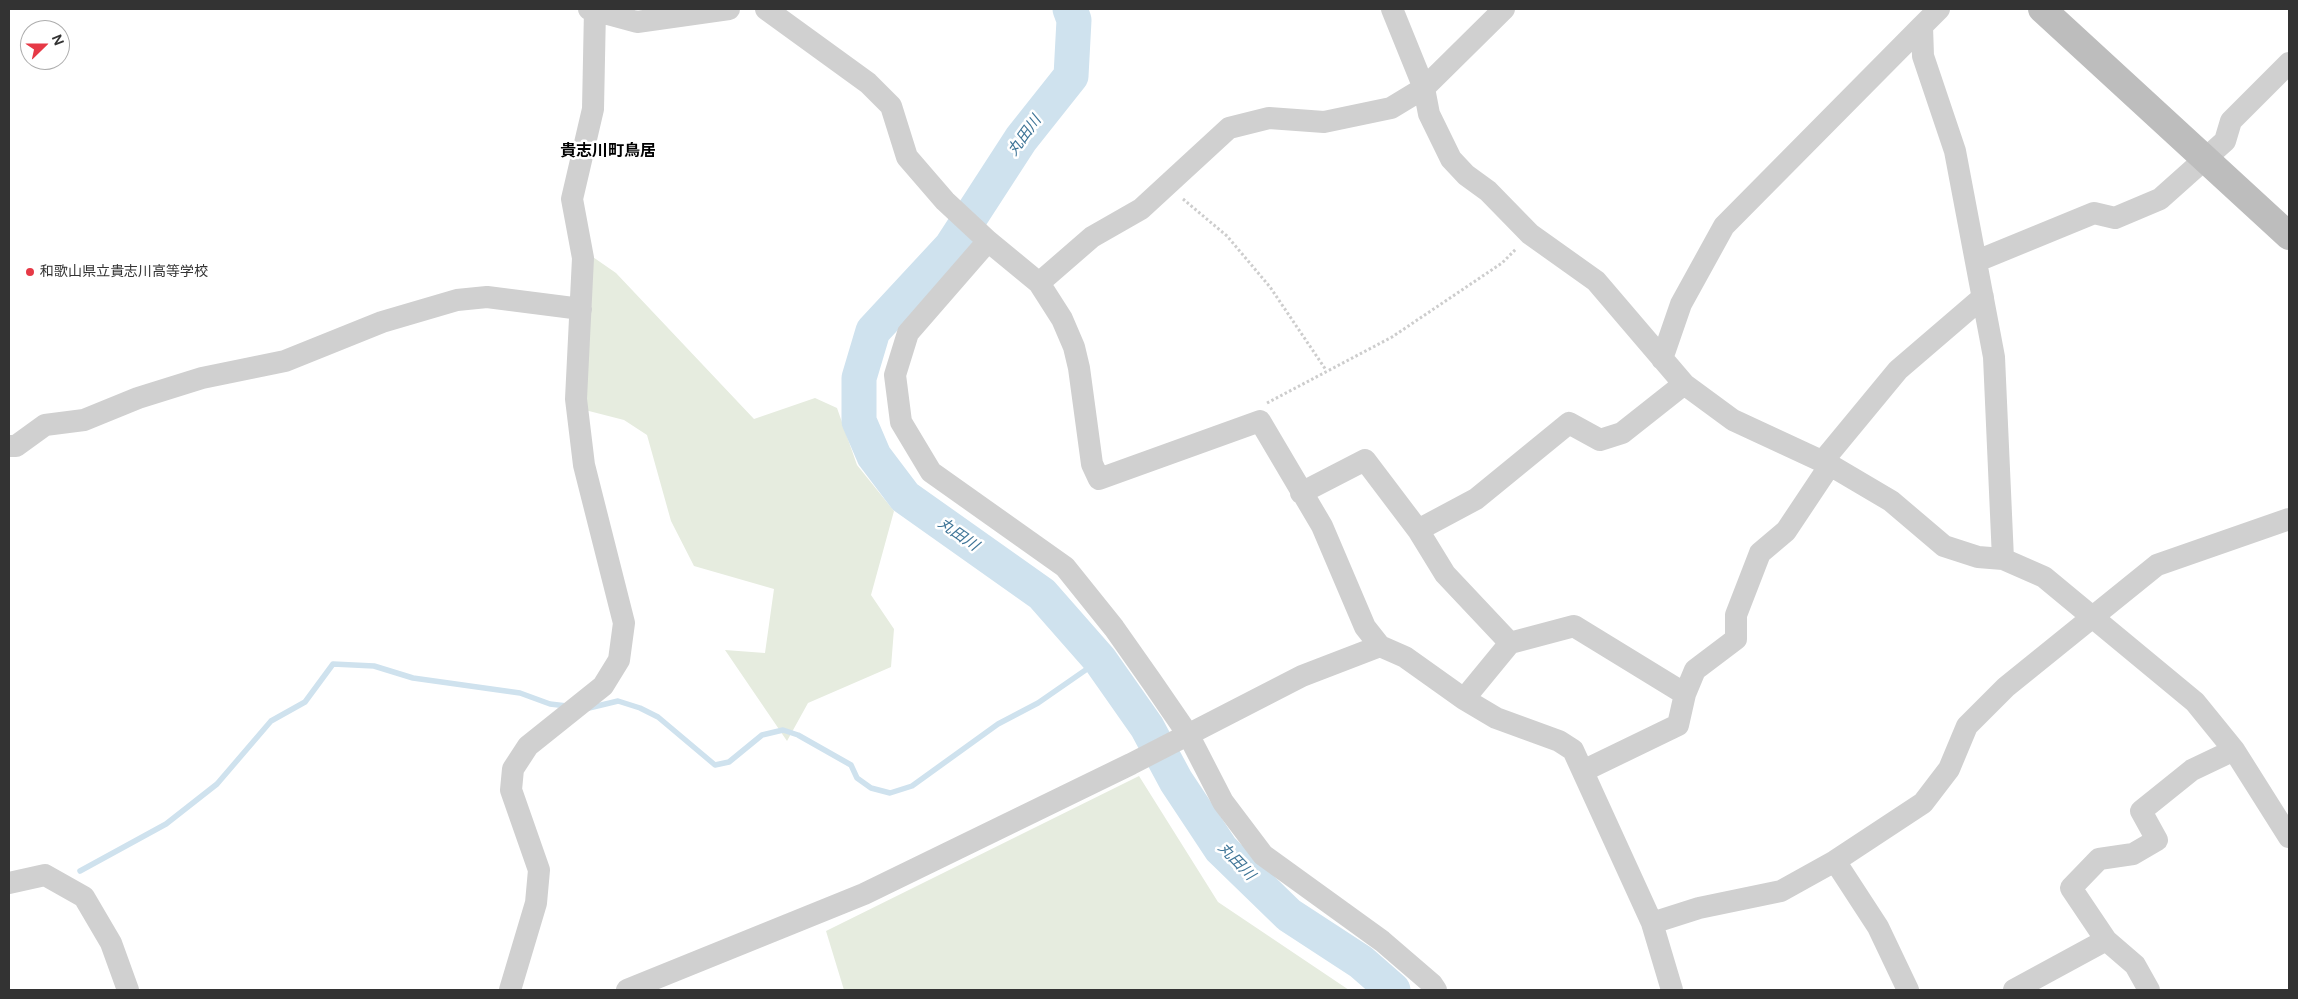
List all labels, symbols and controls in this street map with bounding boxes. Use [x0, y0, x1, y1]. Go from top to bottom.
north arrow [20, 20, 70, 70]
text: N [48, 32, 68, 48]
water label: 丸田川 [1004, 113, 1046, 159]
district label: 貴志川町鳥居 [560, 142, 656, 162]
place label: 和歌山県立貴志川高等学校 [40, 264, 208, 280]
marker: 和歌山県立貴志川高等学校 [24, 266, 36, 278]
water label: 丸田川 [934, 515, 982, 555]
water label: 丸田川 [1214, 840, 1258, 884]

